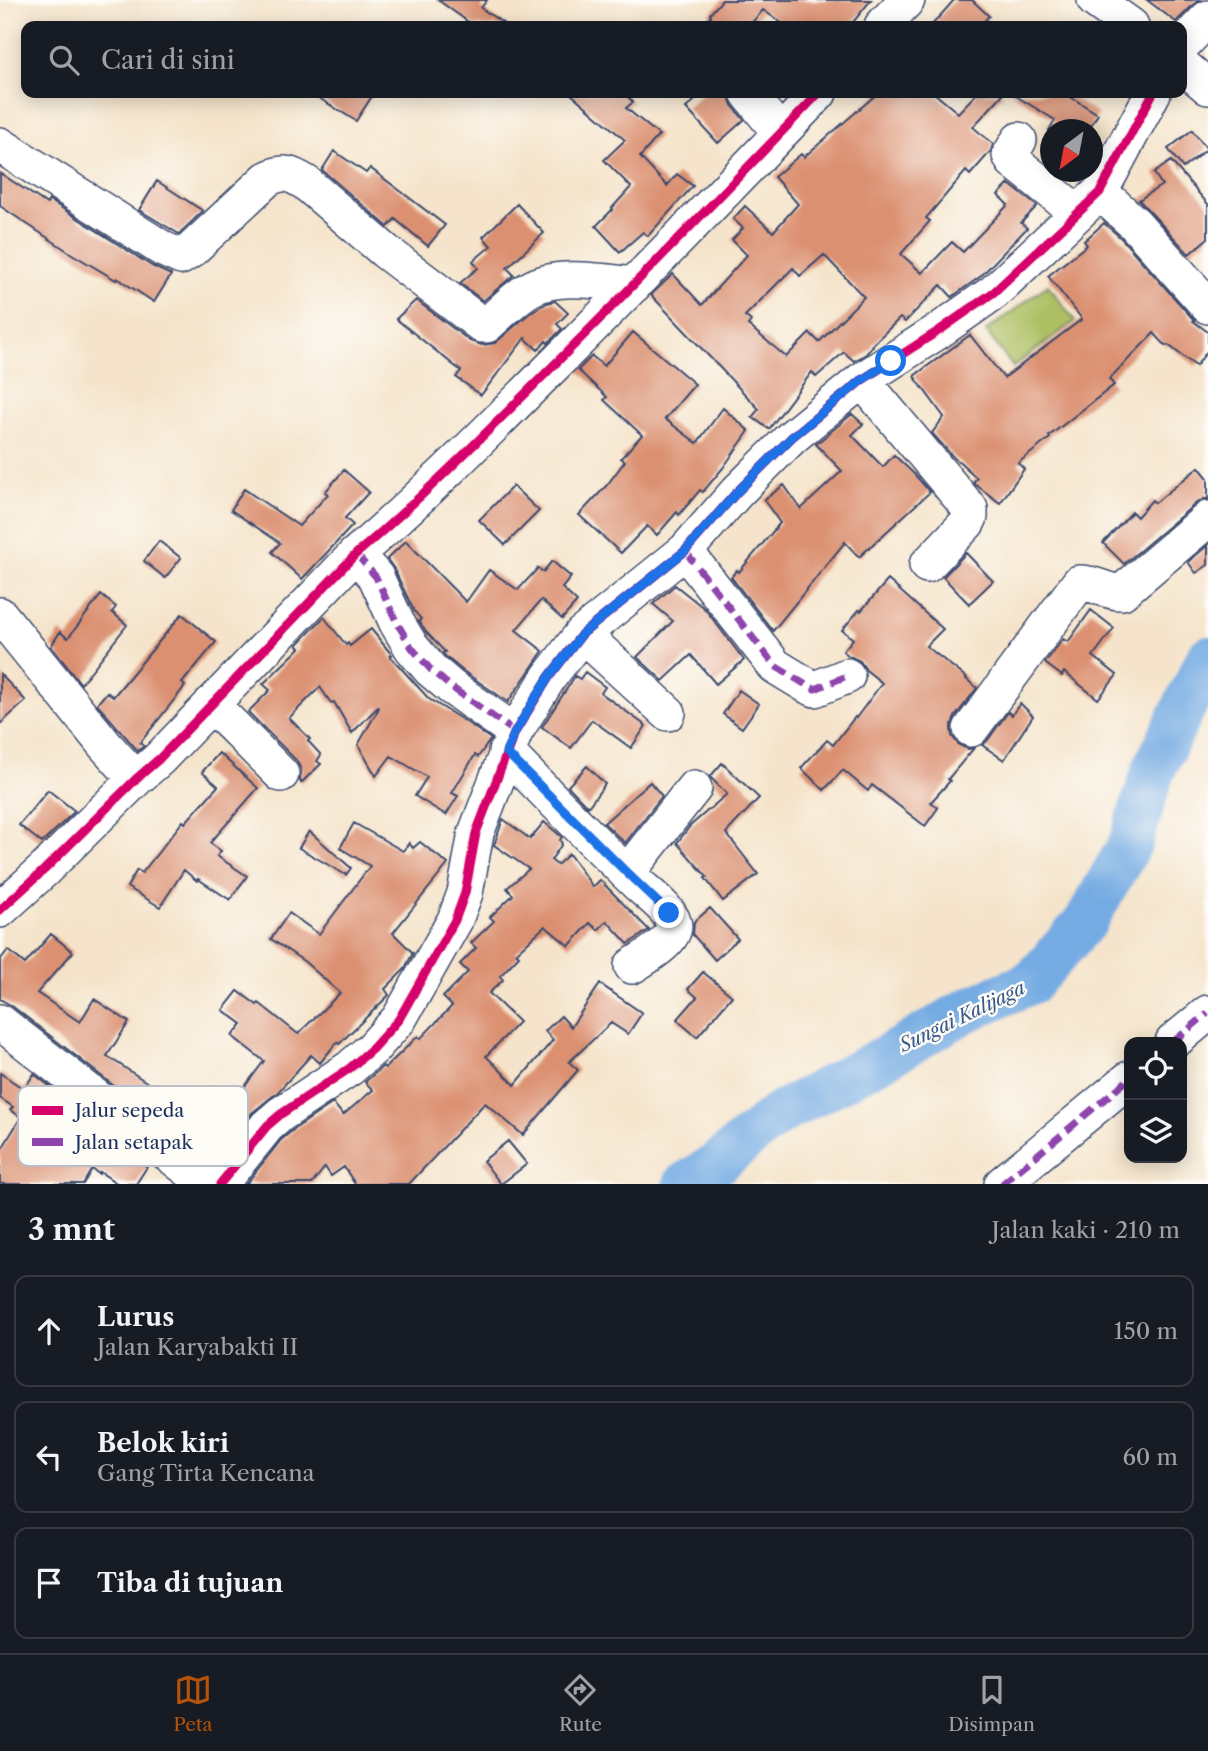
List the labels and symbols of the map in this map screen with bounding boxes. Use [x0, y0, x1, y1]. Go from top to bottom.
north arrow [1040, 119, 1103, 182]
route start [875, 345, 906, 376]
route end [653, 897, 684, 928]
water label: Sungai Kalijaga [895, 976, 1029, 1057]
legend [18, 1086, 248, 1166]
text: Jalur sepeda [72, 1099, 184, 1122]
text: Jalan setapak [72, 1131, 194, 1154]

